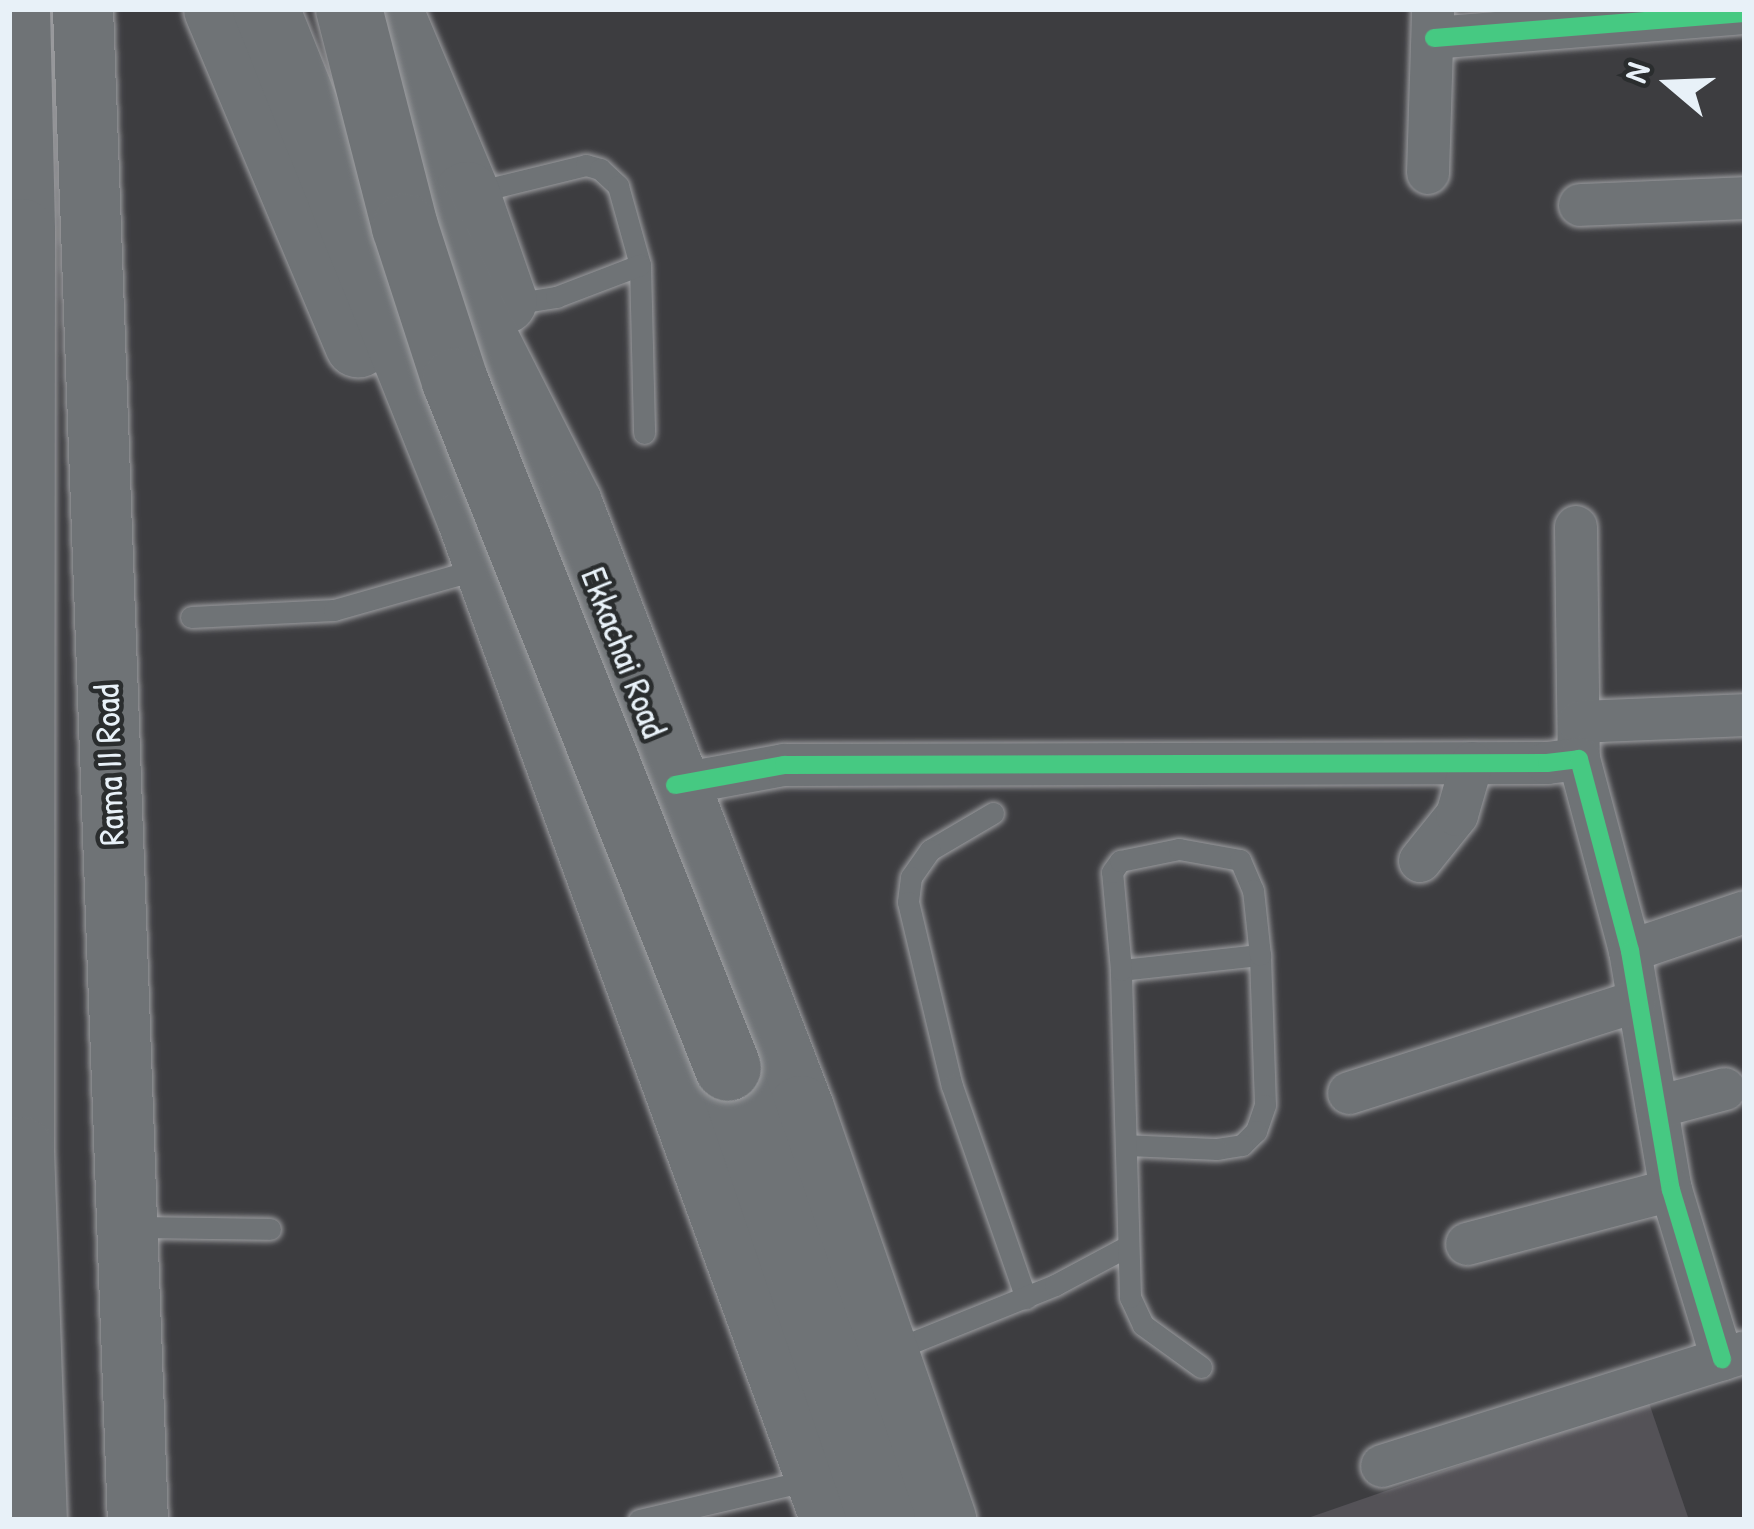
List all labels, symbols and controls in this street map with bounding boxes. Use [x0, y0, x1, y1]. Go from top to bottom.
north arrow [1610, 24, 1730, 144]
text: N [1612, 57, 1660, 88]
street label: Ekkachai Road [573, 561, 677, 743]
street label: Rama II Road [84, 684, 132, 846]

